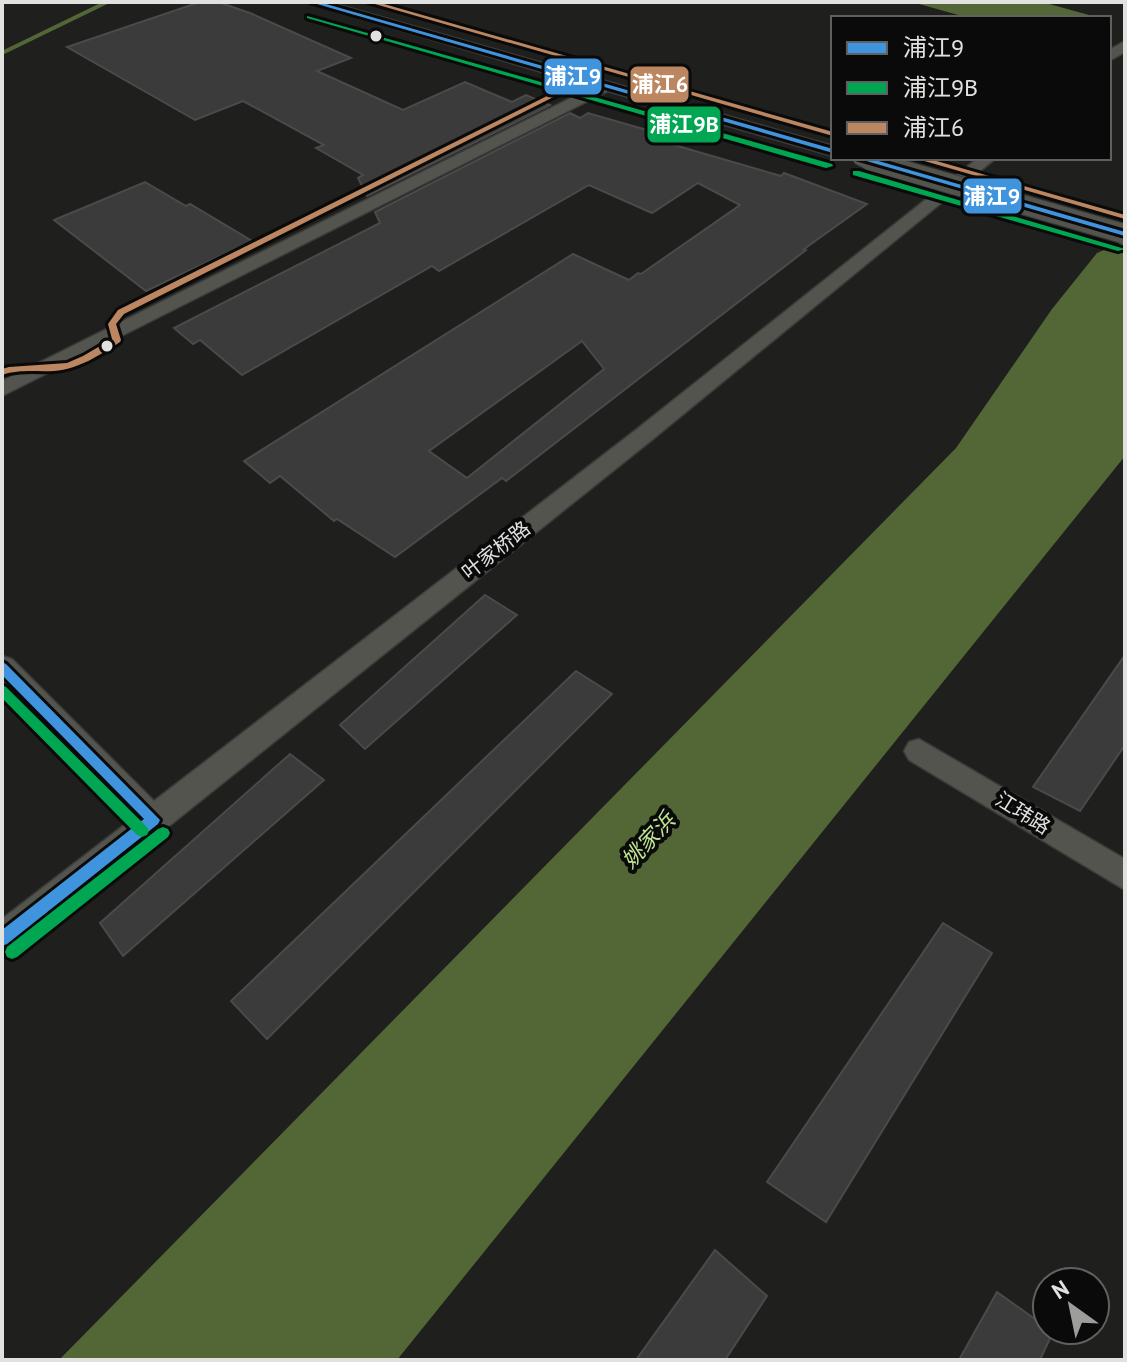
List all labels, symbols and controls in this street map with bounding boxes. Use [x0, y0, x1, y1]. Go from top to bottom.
legend [831, 16, 1111, 160]
unlabelled marker [368, 28, 384, 44]
text: 浦江9 [903, 32, 964, 63]
line badge: 浦江9 [543, 57, 603, 96]
text: 浦江9 [545, 62, 601, 90]
line badge: 浦江6 [629, 65, 690, 104]
text: 浦江6 [632, 70, 688, 98]
text: 浦江9B [903, 72, 978, 103]
line badge: 浦江9B [646, 105, 722, 144]
text: 浦江9B [649, 110, 719, 138]
text: 浦江6 [903, 112, 964, 143]
line badge: 浦江9 [962, 177, 1023, 215]
text: 浦江9 [964, 182, 1020, 210]
unlabelled marker [99, 338, 115, 354]
street label: 叶家桥路 [456, 515, 536, 585]
street label: 江玮路 [991, 786, 1055, 840]
water label: 姚家浜 [615, 805, 682, 874]
north arrow [1031, 1266, 1111, 1346]
text: N [1046, 1274, 1074, 1305]

